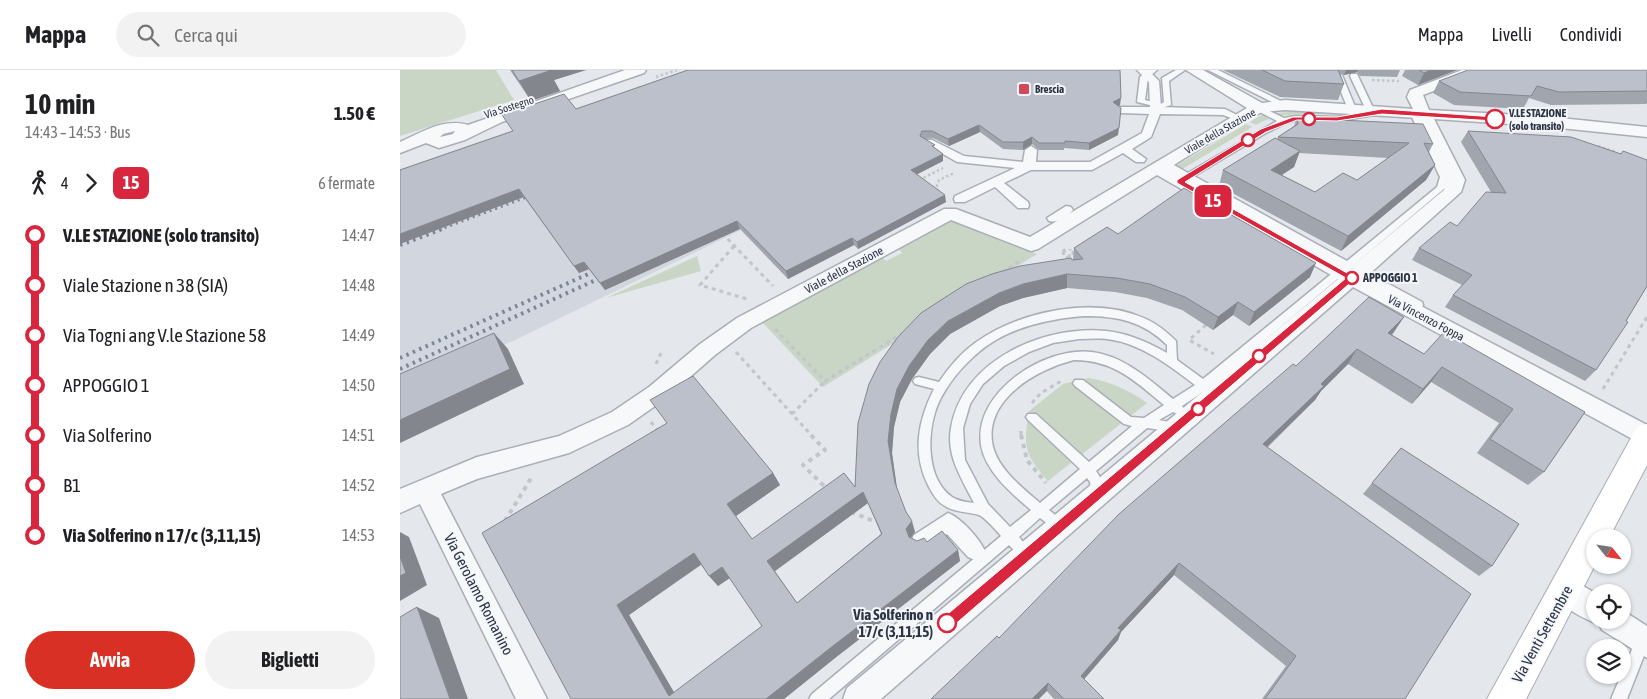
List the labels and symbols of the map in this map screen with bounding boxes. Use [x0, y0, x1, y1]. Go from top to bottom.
marker: Brescia [1017, 82, 1031, 96]
place label: Brescia [1035, 83, 1064, 95]
street label: Via Sostegno [483, 93, 535, 121]
street label: Viale della Stazione [1182, 106, 1258, 156]
place label: V.LE STAZIONE (solo transito) [1508, 107, 1566, 132]
marker: V.LE STAZIONE (solo transito) [1485, 109, 1505, 129]
unlabelled marker [1302, 112, 1316, 126]
unlabelled marker [1241, 133, 1255, 147]
line badge: 15 [1190, 185, 1236, 217]
street label: Viale della Stazione [802, 243, 886, 297]
marker: APPOGGIO 1 [1345, 271, 1359, 285]
place label: APPOGGIO 1 [1362, 271, 1418, 285]
street label: Via Vincenzo Foppa [1385, 292, 1467, 344]
unlabelled marker [1252, 349, 1266, 363]
unlabelled marker [1191, 402, 1205, 416]
north arrow [1586, 529, 1631, 574]
street label: Via Gerolamo Romanino [441, 530, 517, 658]
street label: Via Venti Settembre [1508, 582, 1576, 685]
place label: Via Solferino n 17/c (3,11,15) [852, 606, 933, 640]
marker: Via Solferino n 17/c (3,11,15) [937, 613, 957, 633]

